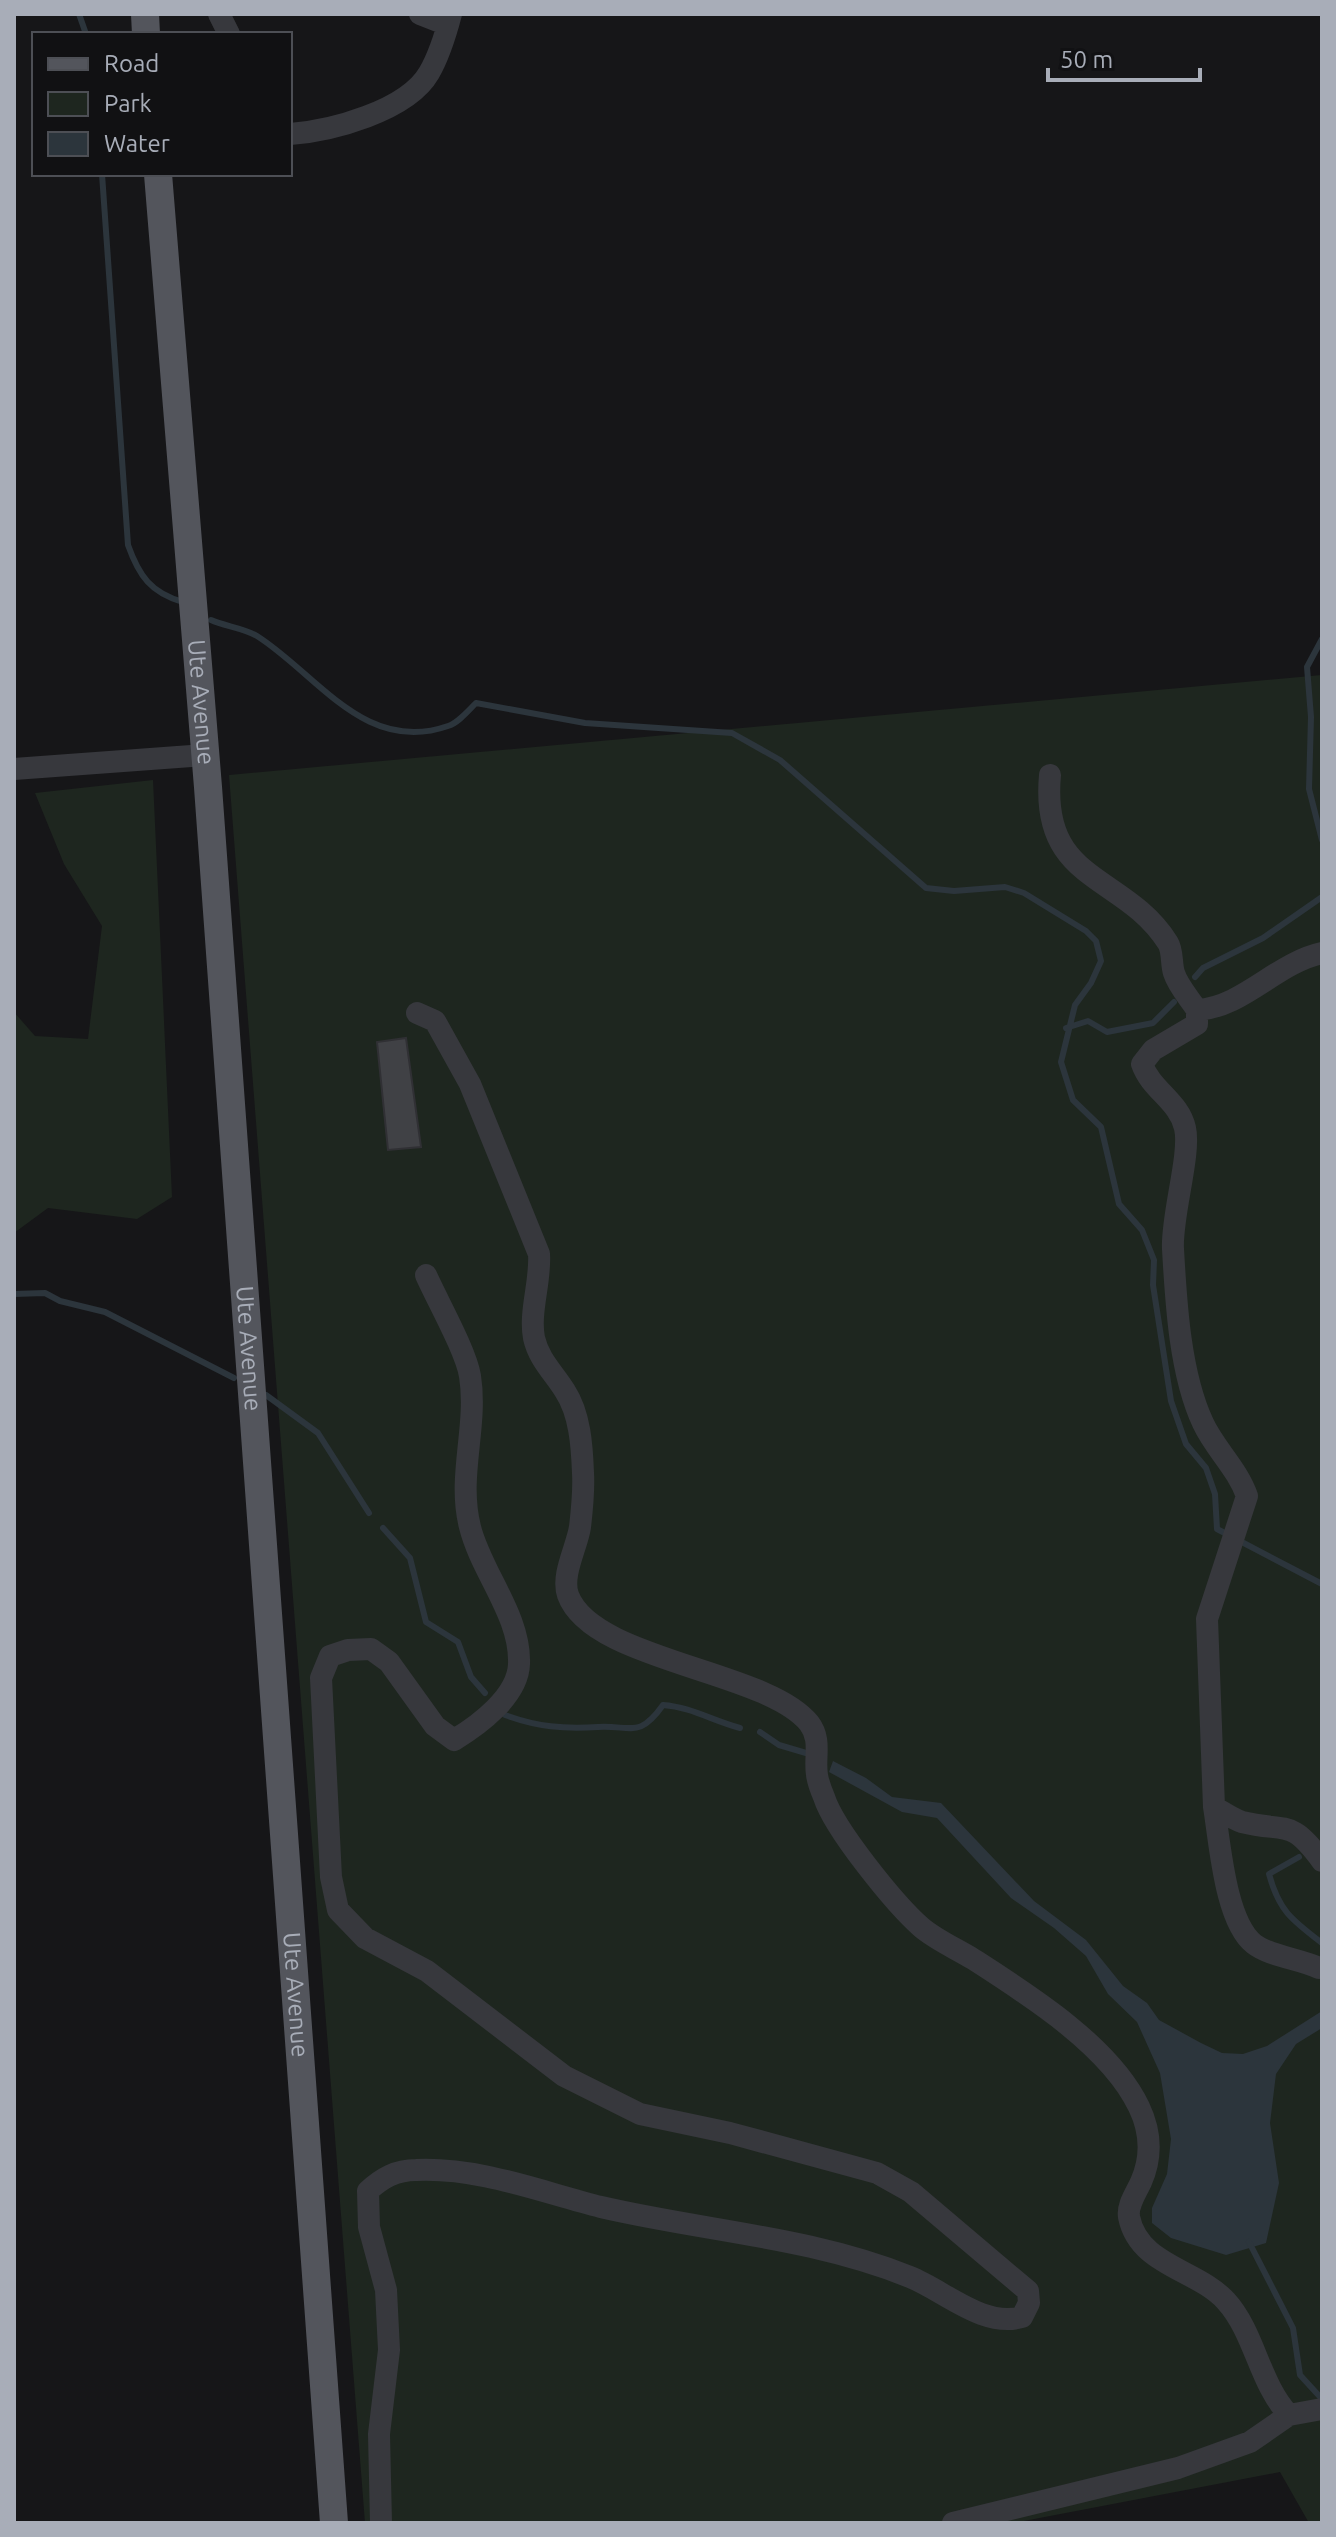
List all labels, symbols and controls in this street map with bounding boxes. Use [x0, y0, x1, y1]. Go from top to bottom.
legend [32, 32, 292, 176]
scale bar [1048, 32, 1200, 82]
text: 50 m [1060, 46, 1113, 73]
text: Road [104, 50, 159, 77]
text: Park [104, 90, 152, 117]
text: Water [104, 130, 170, 157]
street label: Ute Avenue [183, 639, 220, 766]
street label: Ute Avenue [231, 1285, 267, 1412]
street label: Ute Avenue [278, 1931, 314, 2058]

